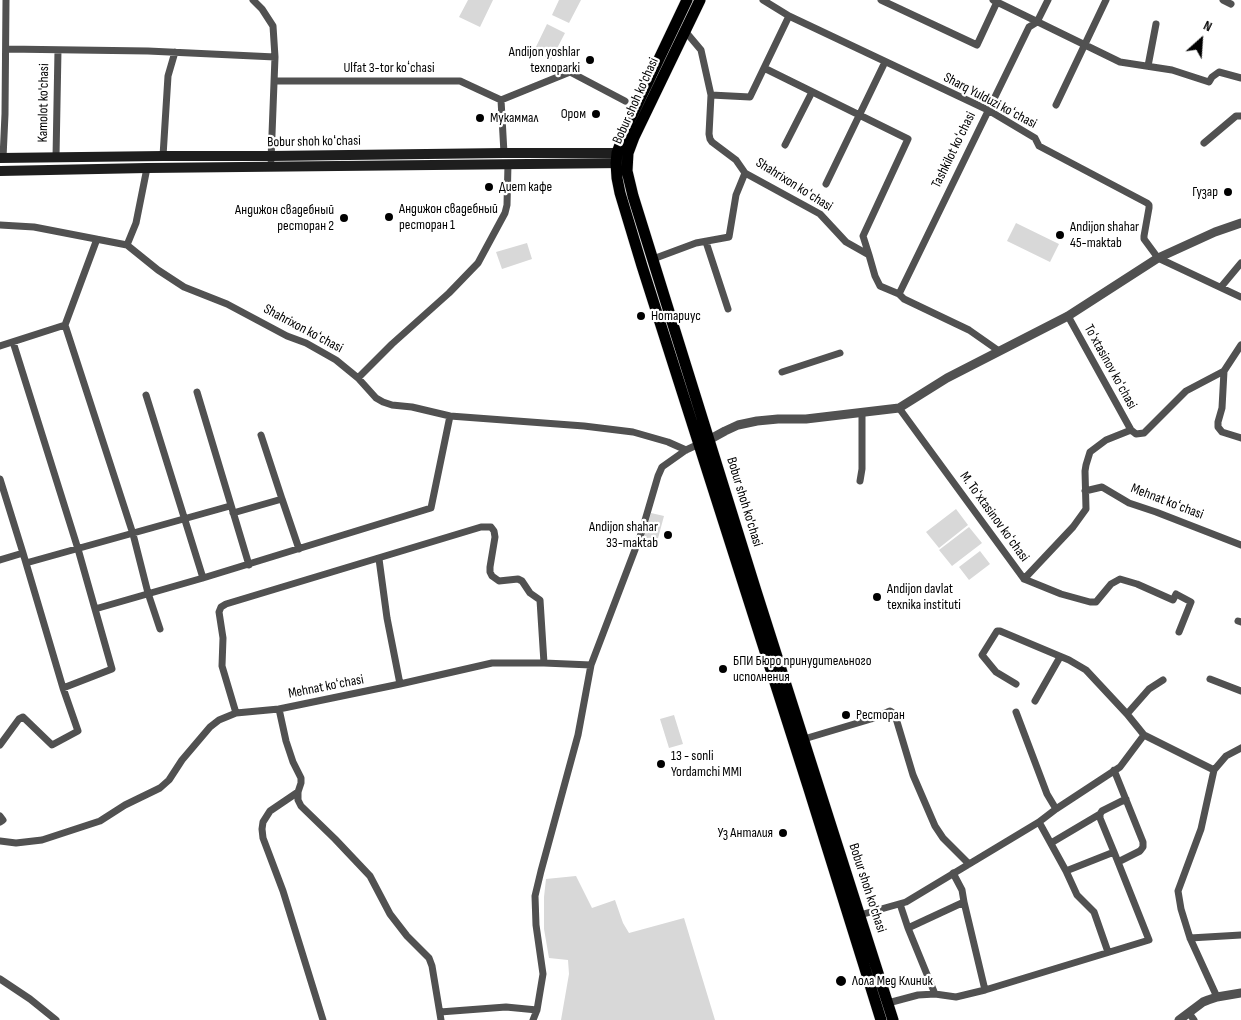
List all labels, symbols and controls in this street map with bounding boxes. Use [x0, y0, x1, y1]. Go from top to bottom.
north arrow [1176, 15, 1226, 65]
text: N [1201, 17, 1215, 35]
place label: Andijon yoshlar texnoparki [509, 44, 580, 76]
marker: Andijon yoshlar texnoparki [584, 54, 596, 66]
street label: Bobur shoh ko'chasi [609, 55, 663, 147]
street label: Ulfat 3-tor koʻchasi [343, 60, 435, 76]
street label: Kamolot ko'chasi [35, 63, 53, 143]
street label: Sharq Yulduzi koʻchasi [941, 69, 1039, 133]
place label: Ором [561, 106, 586, 122]
marker: Ором [590, 108, 602, 120]
street label: Tashkilot koʻchasi [928, 109, 980, 191]
place label: Мукаммал [490, 110, 538, 126]
marker: Мукаммал [474, 112, 486, 124]
street label: Bobur shoh koʻchasi [267, 133, 361, 151]
street label: Shahrixon koʻchasi [752, 155, 836, 215]
place label: Диет кафе [499, 179, 552, 195]
marker: Диет кафе [483, 181, 495, 193]
place label: Гузар [1192, 184, 1218, 200]
marker: Гузар [1222, 186, 1234, 198]
place label: Андижон свадебный ресторан 1 [399, 201, 498, 233]
place label: Андижон свадебный ресторан 2 [235, 202, 334, 234]
marker: Андижон свадебный ресторан 1 [383, 211, 395, 223]
marker: Андижон свадебный ресторан 2 [338, 212, 350, 224]
place label: Andijon shahar 45-maktab [1070, 219, 1139, 252]
marker: Andijon shahar 45-maktab [1054, 229, 1066, 241]
street label: Shahrixon koʻchasi [260, 301, 346, 357]
place label: Нотариус [651, 308, 701, 324]
marker: Нотариус [635, 310, 647, 322]
street label: Toʻxtasinov koʻchasi [1080, 322, 1140, 412]
street label: Bobur shoh ko'chasi [722, 455, 766, 549]
street label: M. Toʻxtasinov koʻchasi [956, 469, 1032, 565]
street label: Mehnat koʻchasi [1128, 480, 1206, 524]
place label: Andijon shahar 33-maktab [589, 519, 658, 552]
marker: Andijon shahar 33-maktab [662, 529, 674, 541]
place label: Andijon davlat texnika instituti [887, 581, 961, 614]
marker: Andijon davlat texnika instituti [871, 591, 883, 603]
place label: БПИ Бюро принудительного исполнения [733, 653, 871, 686]
marker: БПИ Бюро принудительного исполнения [717, 663, 729, 675]
street label: Mehnat koʻchasi [287, 671, 365, 703]
place label: Ресторан [856, 707, 905, 723]
marker: Ресторан [840, 709, 852, 721]
place label: 13 - sonli Yordamchi MMI [671, 748, 742, 780]
marker: 13 - sonli Yordamchi MMI [655, 758, 667, 770]
place label: Уз Анталия [718, 825, 773, 841]
marker: Уз Анталия [777, 827, 789, 839]
street label: Bobur shoh ko'chasi [845, 841, 889, 935]
place label: Лола Мед Клиник [852, 973, 933, 989]
marker: Лола Мед Клиник [834, 974, 848, 988]

